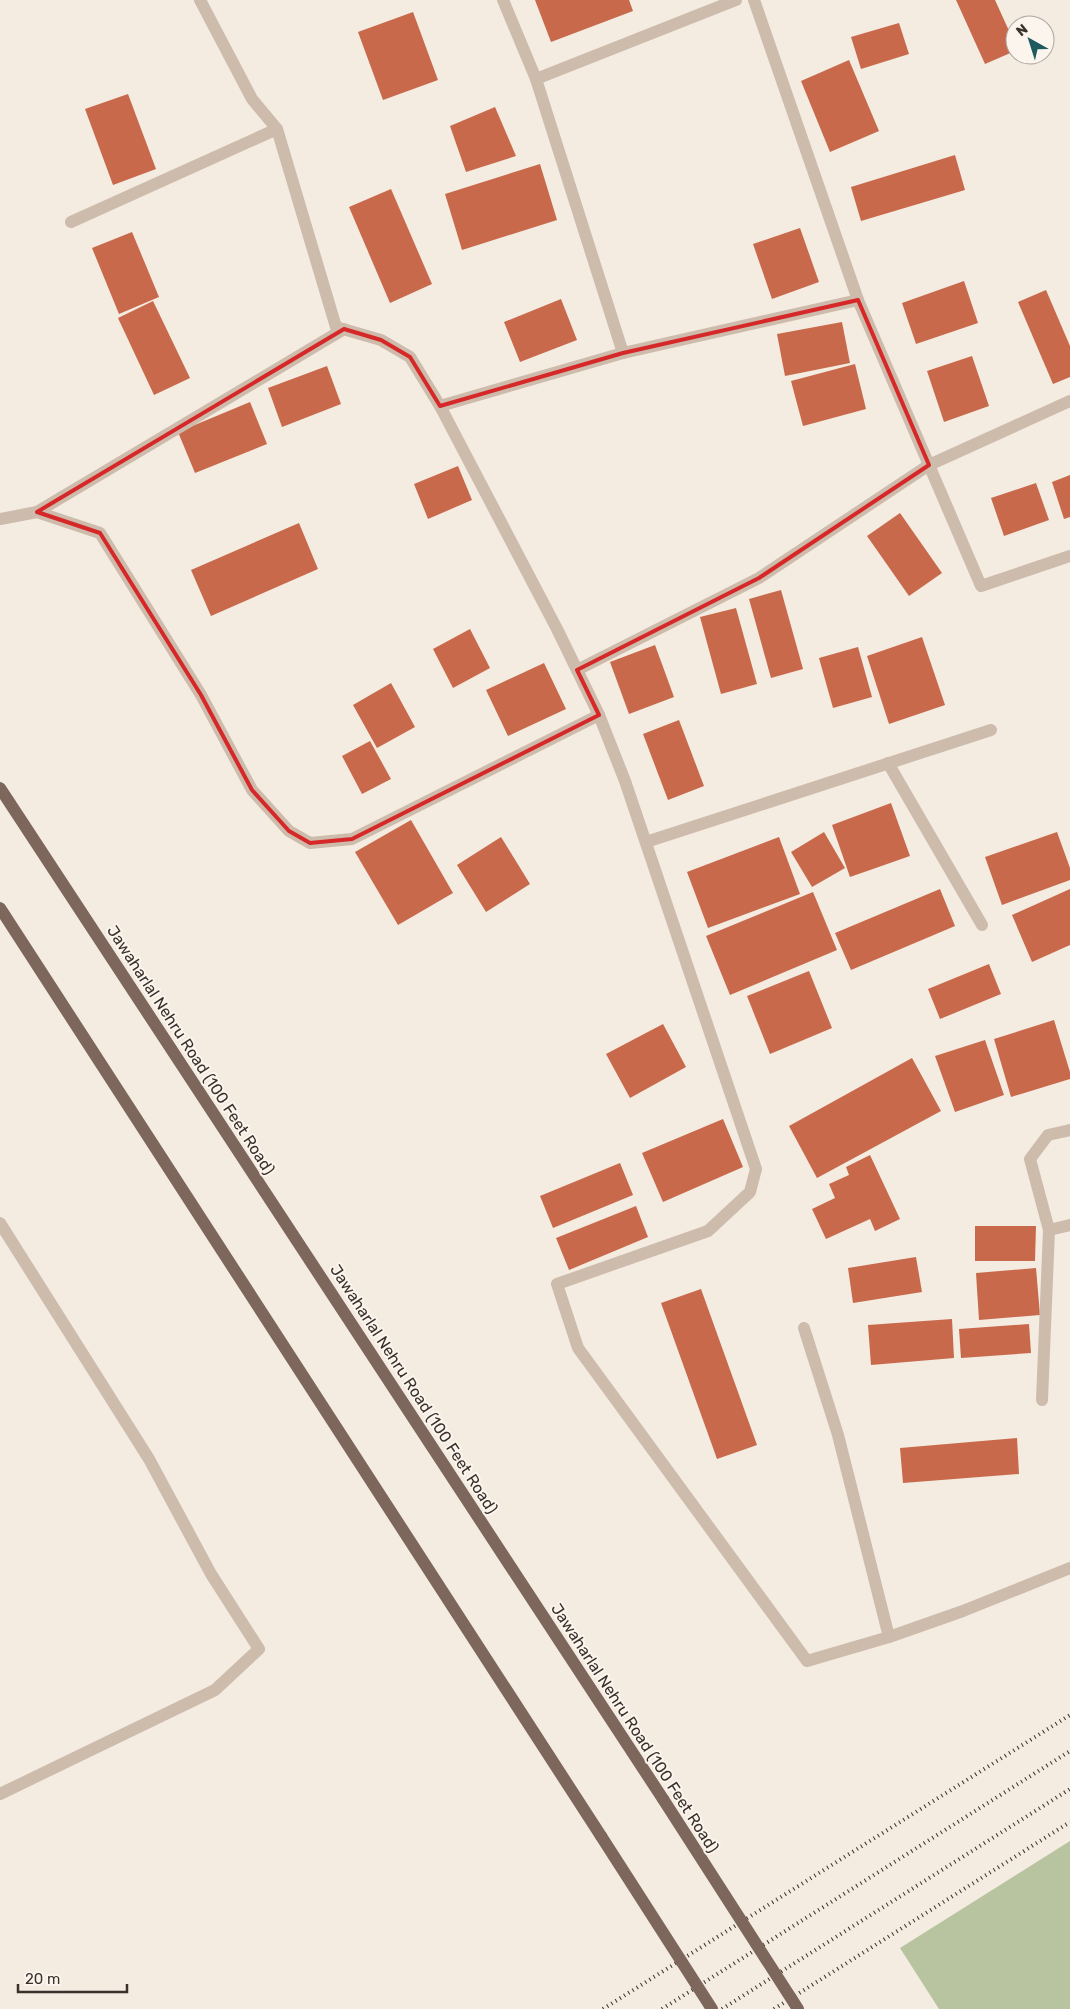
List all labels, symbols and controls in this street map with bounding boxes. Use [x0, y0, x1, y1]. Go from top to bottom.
north arrow [1005, 15, 1055, 65]
text: N [1013, 21, 1031, 40]
street label: Jawaharlal Nehru Road (100 Feet Road) [103, 922, 279, 1178]
street label: Jawaharlal Nehru Road (100 Feet Road) [326, 1261, 502, 1517]
street label: Jawaharlal Nehru Road (100 Feet Road) [547, 1600, 723, 1856]
scale bar [18, 1962, 126, 1994]
text: 20 m [25, 1970, 60, 1988]

